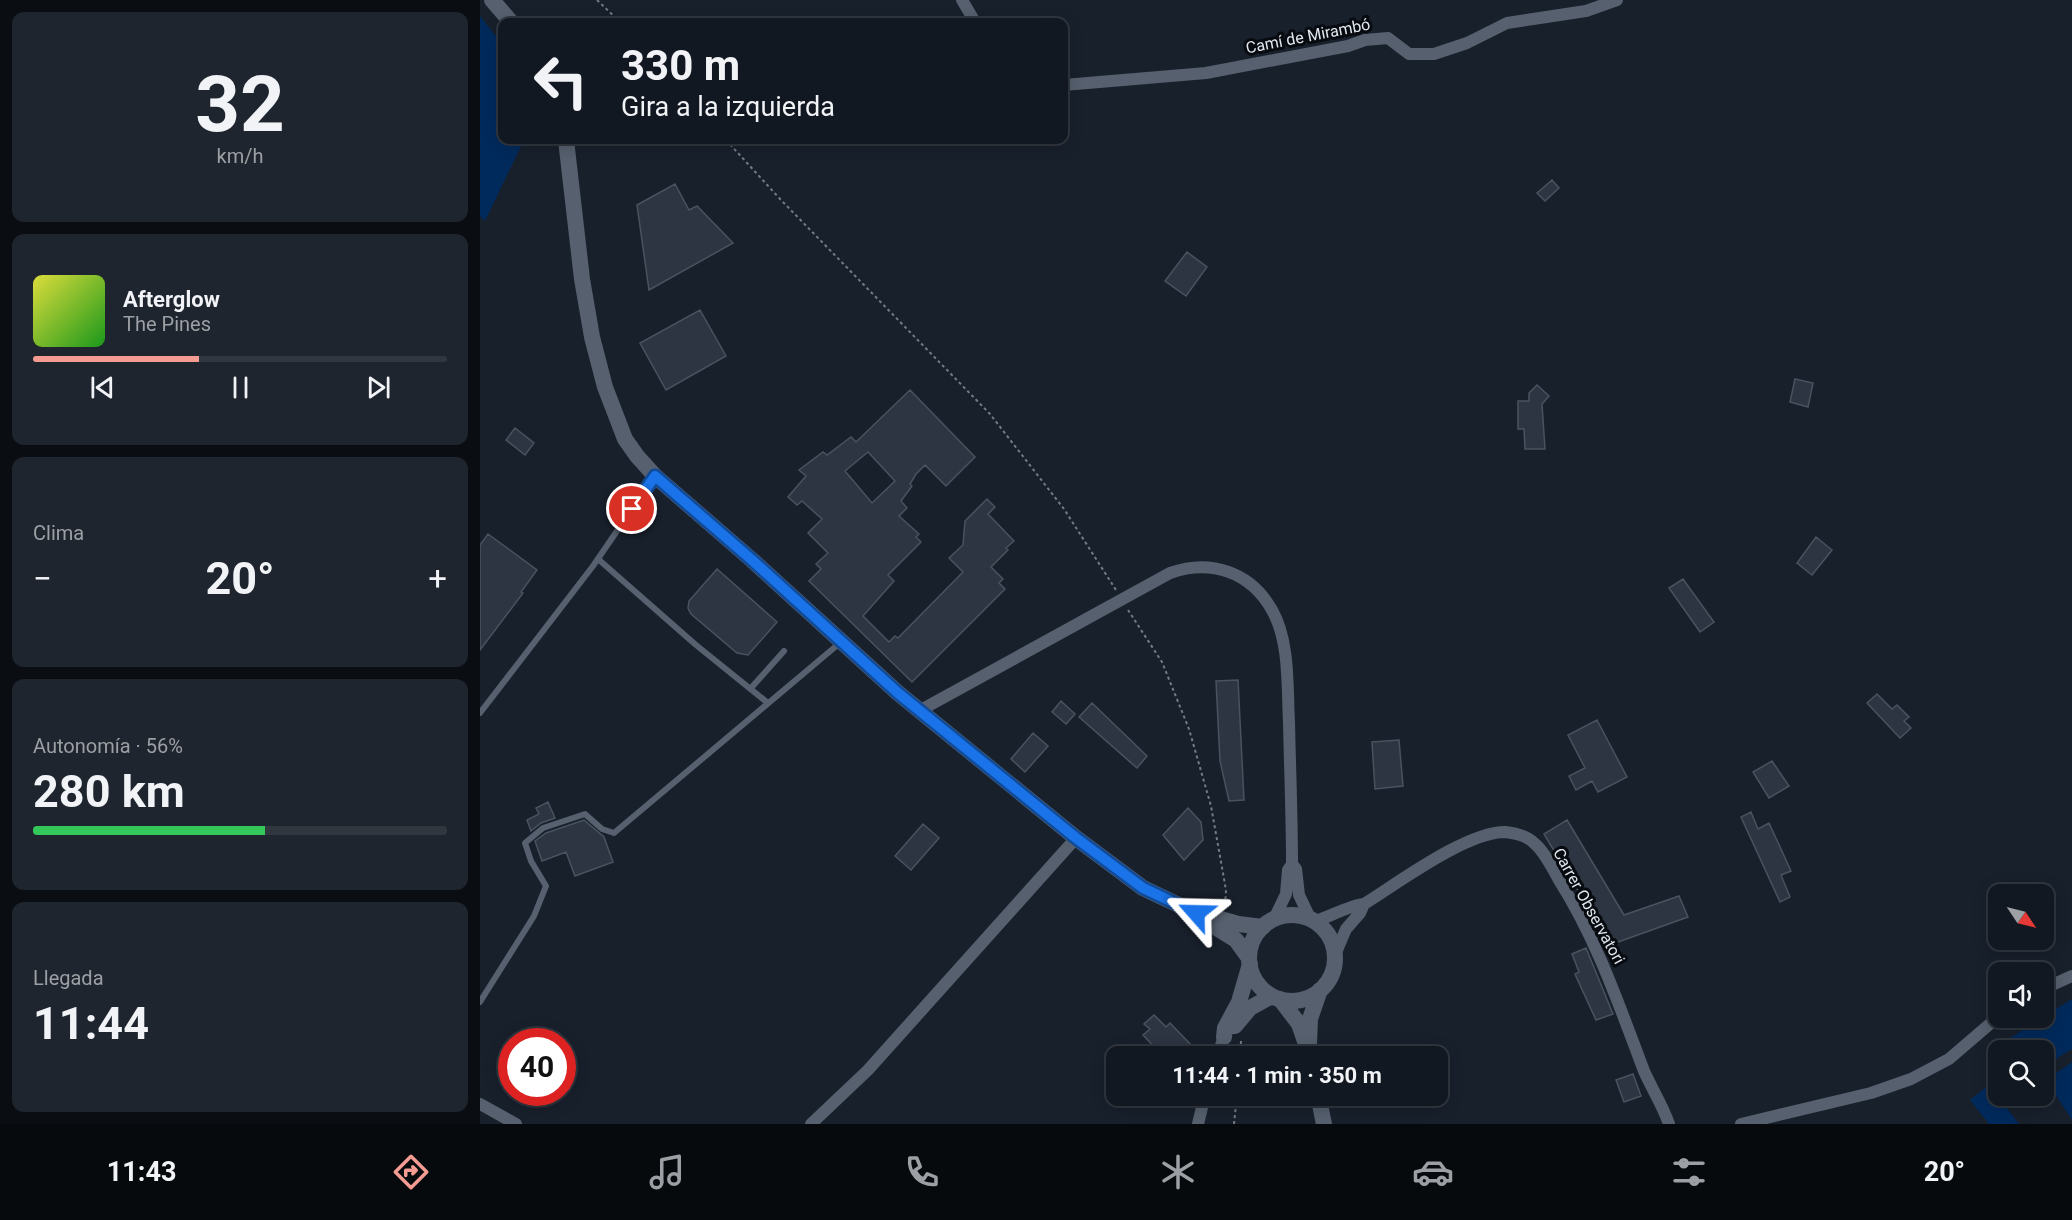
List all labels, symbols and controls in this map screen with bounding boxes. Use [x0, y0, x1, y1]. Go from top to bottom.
street label: Camí de Mirambó [1244, 15, 1372, 57]
text: 330 m [621, 41, 740, 90]
icon: left [522, 42, 600, 120]
text: 32 [195, 59, 285, 150]
text: Gira a la izquierda [621, 91, 835, 123]
text: km/h [217, 144, 263, 168]
text: Afterglow [123, 287, 220, 312]
text: The Pines [123, 312, 211, 336]
icon: previous [86, 371, 119, 404]
icon: pause [224, 371, 257, 404]
icon: next [362, 371, 395, 404]
pin [606, 483, 657, 534]
icon: arrive [615, 492, 648, 525]
text: Clima [33, 521, 84, 545]
text: 20° [205, 552, 275, 605]
text: − [33, 559, 52, 598]
text: + [428, 559, 447, 598]
text: Autonomía · 56% [33, 734, 183, 758]
text: 280 km [33, 765, 185, 818]
street label: Carrer Observatori [1549, 845, 1629, 967]
position arrow [1164, 881, 1228, 945]
north arrow [1988, 884, 2054, 950]
map controls [1988, 884, 2054, 1106]
button: sound [1988, 962, 2054, 1028]
text: Llegada [33, 966, 104, 990]
text: 11:44 [33, 997, 149, 1050]
speed limit sign: 40 [498, 1028, 576, 1106]
button: search [1988, 1040, 2054, 1106]
text: 11:44 · 1 min · 350 m [1172, 1063, 1382, 1088]
icon: directions [390, 1151, 432, 1193]
icon: music [646, 1151, 688, 1193]
icon: phone [901, 1151, 943, 1193]
icon: climate [1157, 1151, 1199, 1193]
icon: car [1412, 1151, 1454, 1193]
icon: filters [1668, 1151, 1710, 1193]
text: 11:43 [107, 1156, 176, 1188]
text: 20° [1924, 1156, 1965, 1188]

